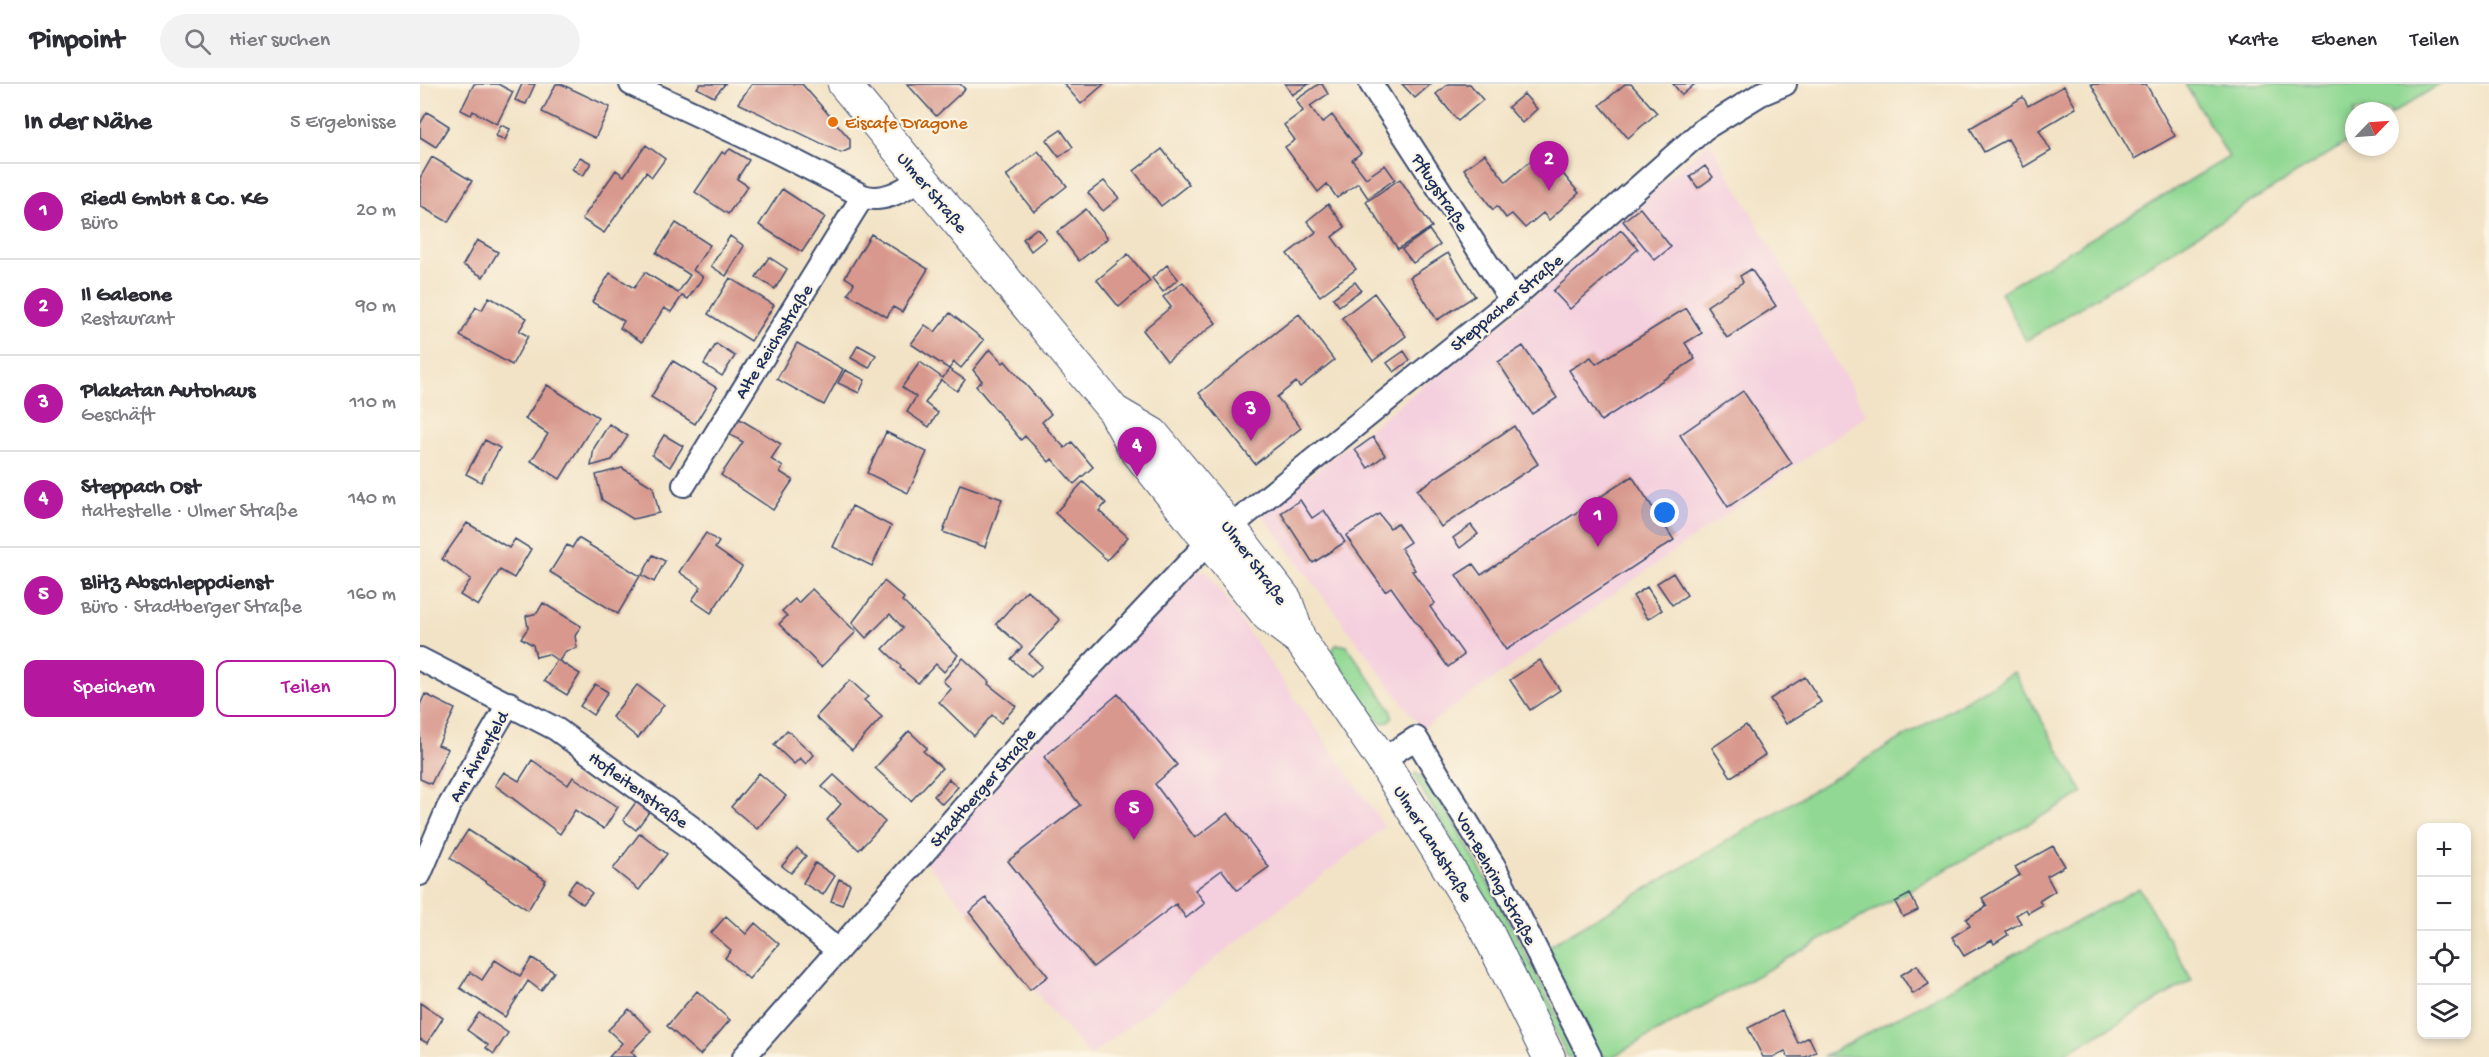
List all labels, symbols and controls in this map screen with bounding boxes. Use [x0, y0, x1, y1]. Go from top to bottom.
search box [160, 14, 580, 68]
text: Pinpoint [30, 25, 124, 58]
icon: search [181, 25, 214, 58]
text: Hier suchen [229, 28, 330, 54]
text: Karte [2228, 29, 2278, 54]
text: Ebenen [2311, 29, 2377, 54]
text: Teilen [2410, 29, 2459, 54]
north arrow [2345, 102, 2399, 156]
text: In der Nähe [24, 108, 152, 139]
text: 5 Ergebnisse [290, 112, 396, 135]
place label: Eiscafe Dragone [845, 114, 968, 135]
marker: Eiscafe Dragone [826, 115, 840, 129]
pin: 2 [1530, 141, 1568, 191]
street label: Ulmer Straße [891, 149, 972, 239]
street label: Pflugstraße [1405, 150, 1472, 237]
text: Riedl GmbH & Co. KG [81, 187, 267, 213]
text: 1 [39, 200, 48, 223]
text: 20 m [356, 200, 396, 223]
text: Büro [81, 213, 118, 236]
street label: Steppacher Straße [1447, 250, 1569, 357]
street label: Alte Reichsstraße [731, 281, 819, 403]
text: Il Galeone [81, 283, 172, 309]
text: 2 [39, 296, 48, 319]
text: 90 m [356, 296, 396, 319]
text: Restaurant [81, 309, 174, 332]
text: Plakatan Autohaus [81, 379, 255, 405]
text: 3 [38, 392, 49, 415]
text: 110 m [350, 392, 396, 415]
pin: 3 [1232, 392, 1270, 441]
text: Geschäft [81, 405, 154, 428]
pin: 4 [1118, 428, 1156, 477]
text: Steppach Ost [81, 475, 200, 501]
text: 4 [39, 488, 48, 511]
text: 140 m [348, 488, 396, 511]
pin: 1 [1578, 498, 1618, 547]
your location [1650, 498, 1679, 527]
text: Haltestelle · Ulmer Straße [81, 501, 298, 524]
street label: Ulmer Straße [1215, 517, 1291, 610]
text: Blitz Abschleppdienst [81, 571, 272, 597]
text: 5 [38, 584, 49, 607]
text: 160 m [347, 584, 396, 607]
text: Büro · Stadtberger Straße [81, 597, 302, 620]
button: Speichern [24, 660, 204, 717]
button: Teilen [216, 660, 396, 717]
street label: Am Ährenfeld [446, 707, 515, 806]
street label: Stadtberger Straße [926, 724, 1042, 853]
street label: Hofleitenstraße [584, 748, 692, 835]
street label: Ulmer Landstraße [1388, 782, 1476, 907]
pin: 5 [1114, 790, 1154, 840]
street label: Von-Behring-Straße [1449, 808, 1540, 950]
map controls [2417, 823, 2471, 1039]
button: + [2417, 823, 2471, 877]
button: − [2417, 877, 2471, 931]
button: locate [2417, 931, 2471, 985]
button: layers [2417, 985, 2471, 1039]

